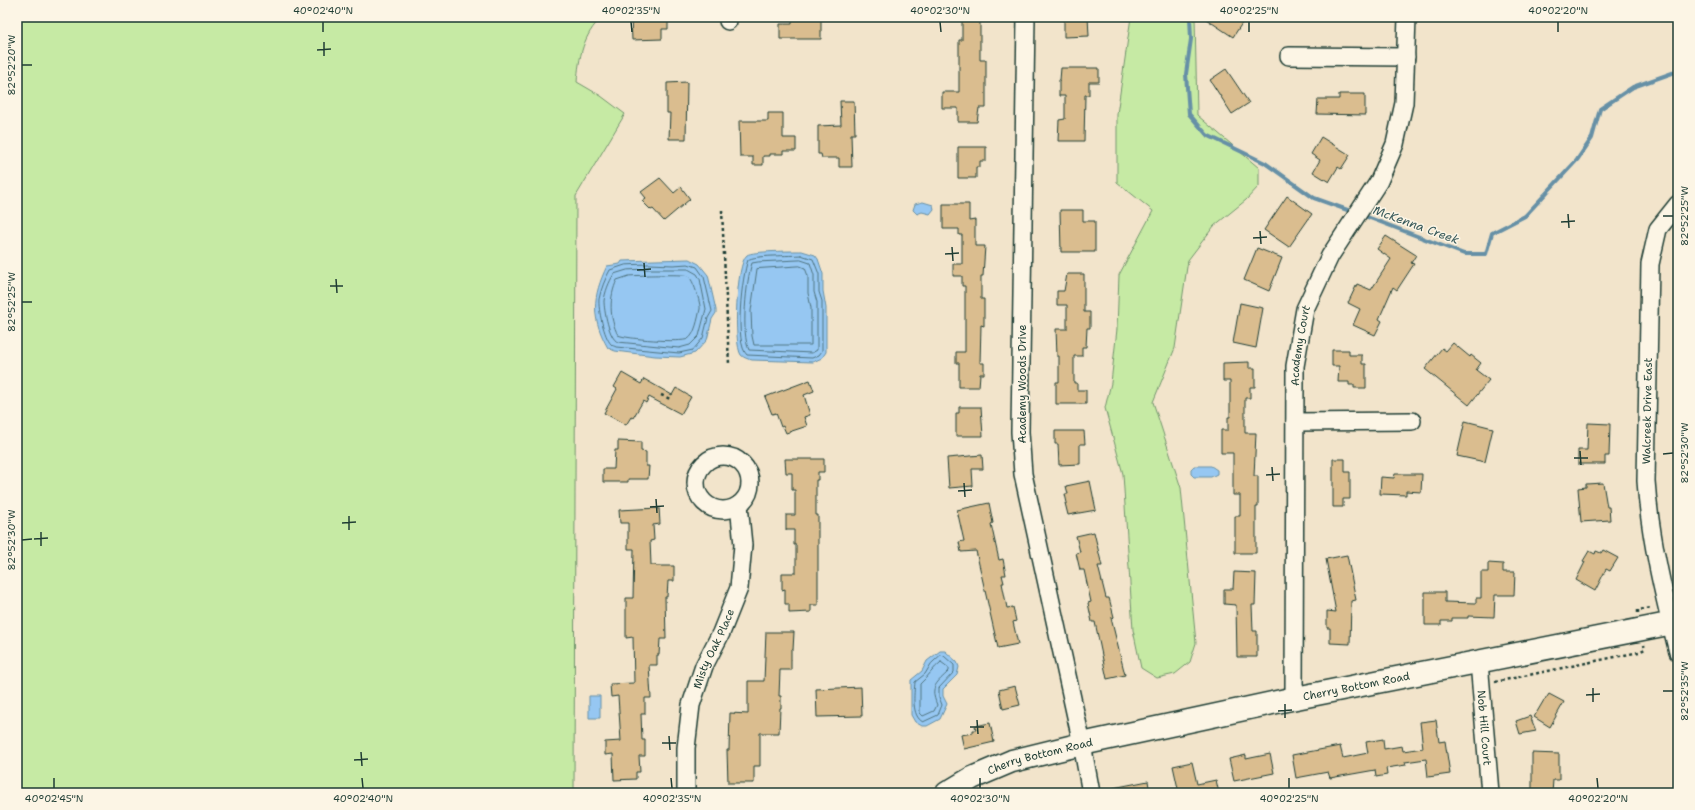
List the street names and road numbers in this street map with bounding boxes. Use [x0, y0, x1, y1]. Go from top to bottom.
street label: Academy Court [1288, 302, 1314, 386]
street label: Academy Woods Drive [1015, 324, 1030, 444]
street label: Walcreek Drive East [1639, 357, 1656, 464]
street label: Misty Oak Place [690, 607, 738, 691]
street label: Cherry Bottom Road [1302, 669, 1411, 704]
street label: Nob Hill Court [1473, 690, 1495, 766]
street label: Cherry Bottom Road [985, 735, 1094, 779]

